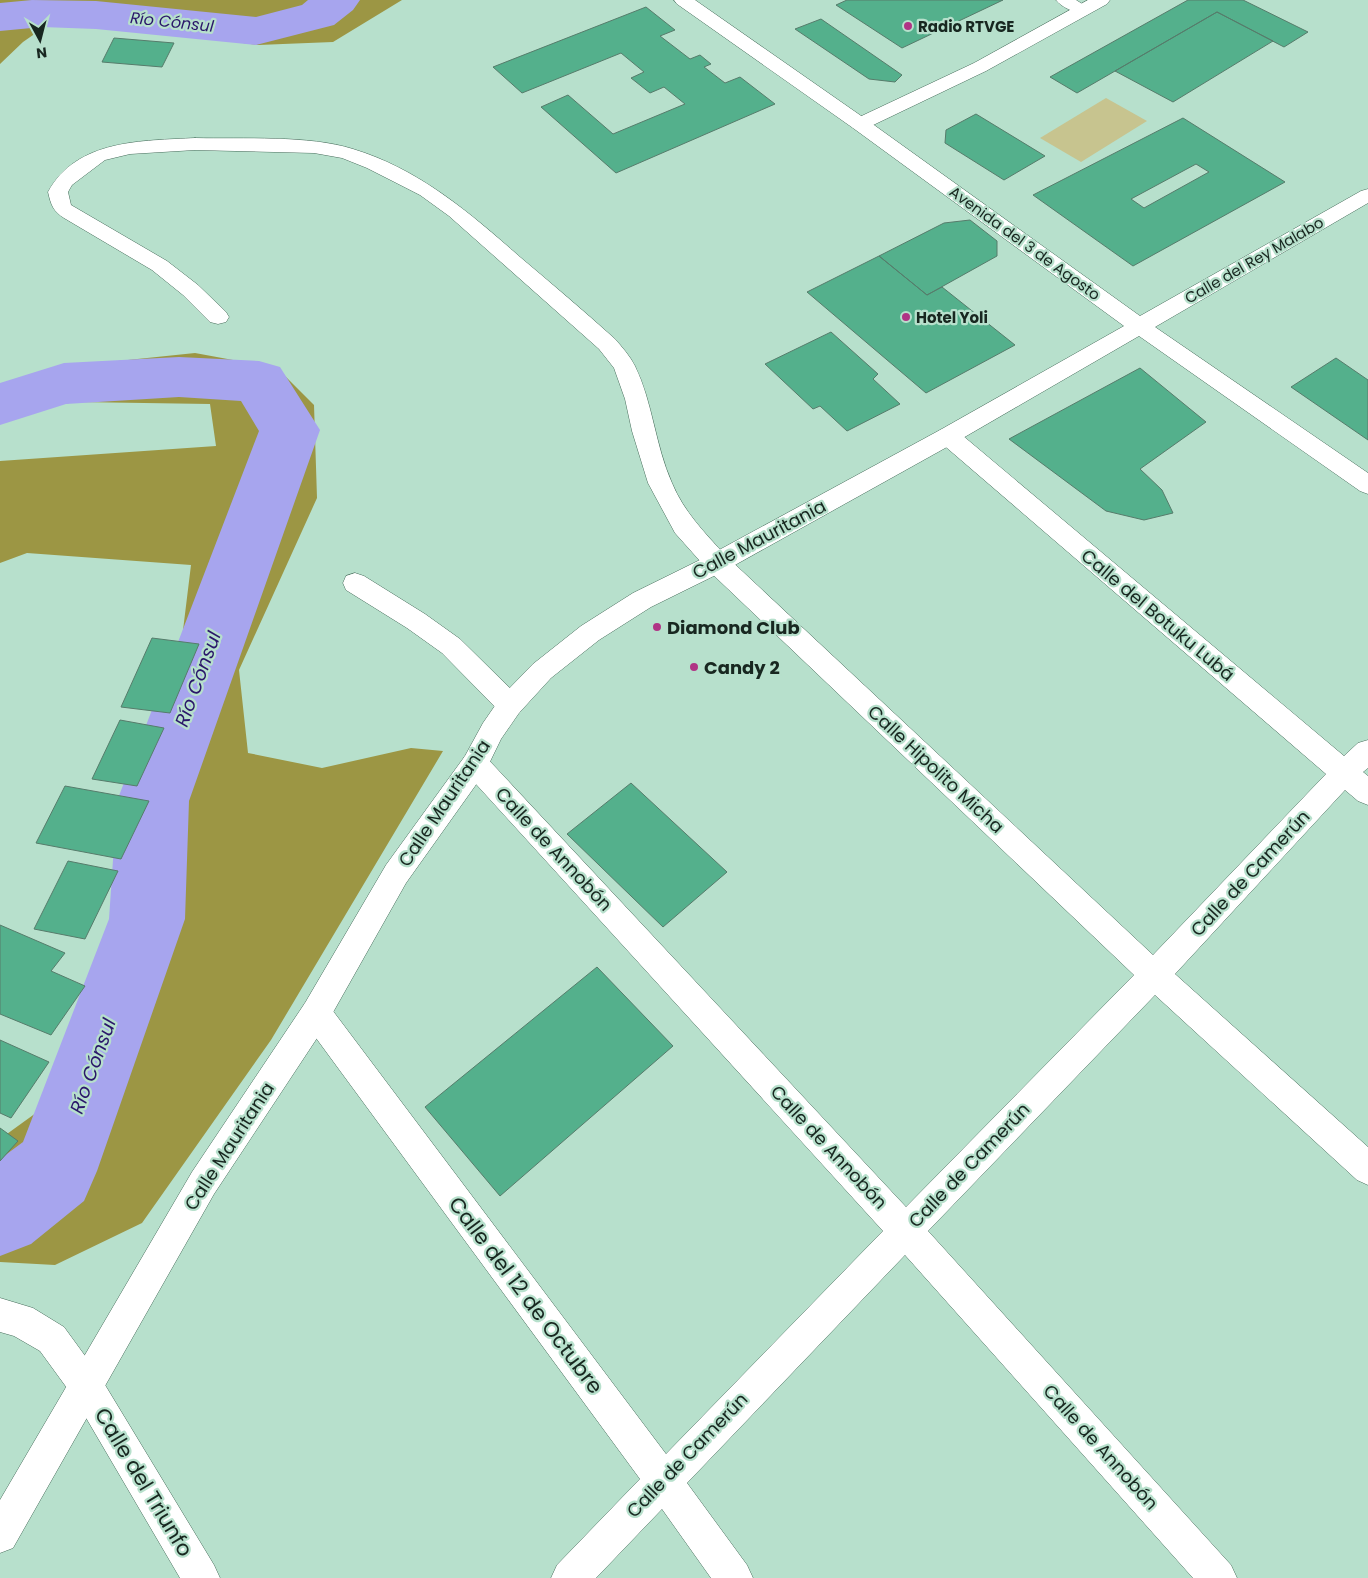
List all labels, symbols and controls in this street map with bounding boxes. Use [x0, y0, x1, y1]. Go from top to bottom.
water label: Río Cónsul [129, 6, 215, 38]
north arrow [15, 15, 65, 65]
place label: Radio RTVGE [918, 16, 1014, 37]
marker: Radio RTVGE [902, 20, 914, 32]
text: N [35, 42, 48, 63]
street label: Avenida del 3 de Agosto [945, 181, 1105, 305]
street label: Calle del Rey Malabo [1181, 212, 1327, 308]
place label: Hotel Yoli [916, 307, 988, 328]
marker: Hotel Yoli [900, 311, 912, 323]
street label: Calle Mauritania [688, 493, 830, 585]
street label: Calle del Botuku Lubá [1076, 543, 1240, 687]
place label: Diamond Club [667, 615, 800, 640]
marker: Diamond Club [651, 621, 663, 633]
water label: Río Cónsul [168, 627, 228, 731]
place label: Candy 2 [704, 655, 780, 680]
marker: Candy 2 [688, 661, 700, 673]
street label: Calle Hipolito Micha [862, 699, 1010, 839]
street label: Calle Mauritania [392, 735, 496, 871]
street label: Calle de Annobón [490, 782, 618, 916]
street label: Calle de Camerún [1185, 804, 1315, 942]
water label: Río Cónsul [63, 1014, 123, 1118]
street label: Calle Mauritania [178, 1077, 280, 1215]
street label: Calle de Annobón [765, 1080, 893, 1214]
street label: Calle de Camerún [903, 1097, 1035, 1233]
street label: Calle del 12 de Octubre [442, 1190, 610, 1400]
street label: Calle de Annobón [1038, 1379, 1164, 1515]
street label: Calle de Camerún [621, 1387, 753, 1523]
street label: Calle del Triunfo [88, 1402, 200, 1562]

